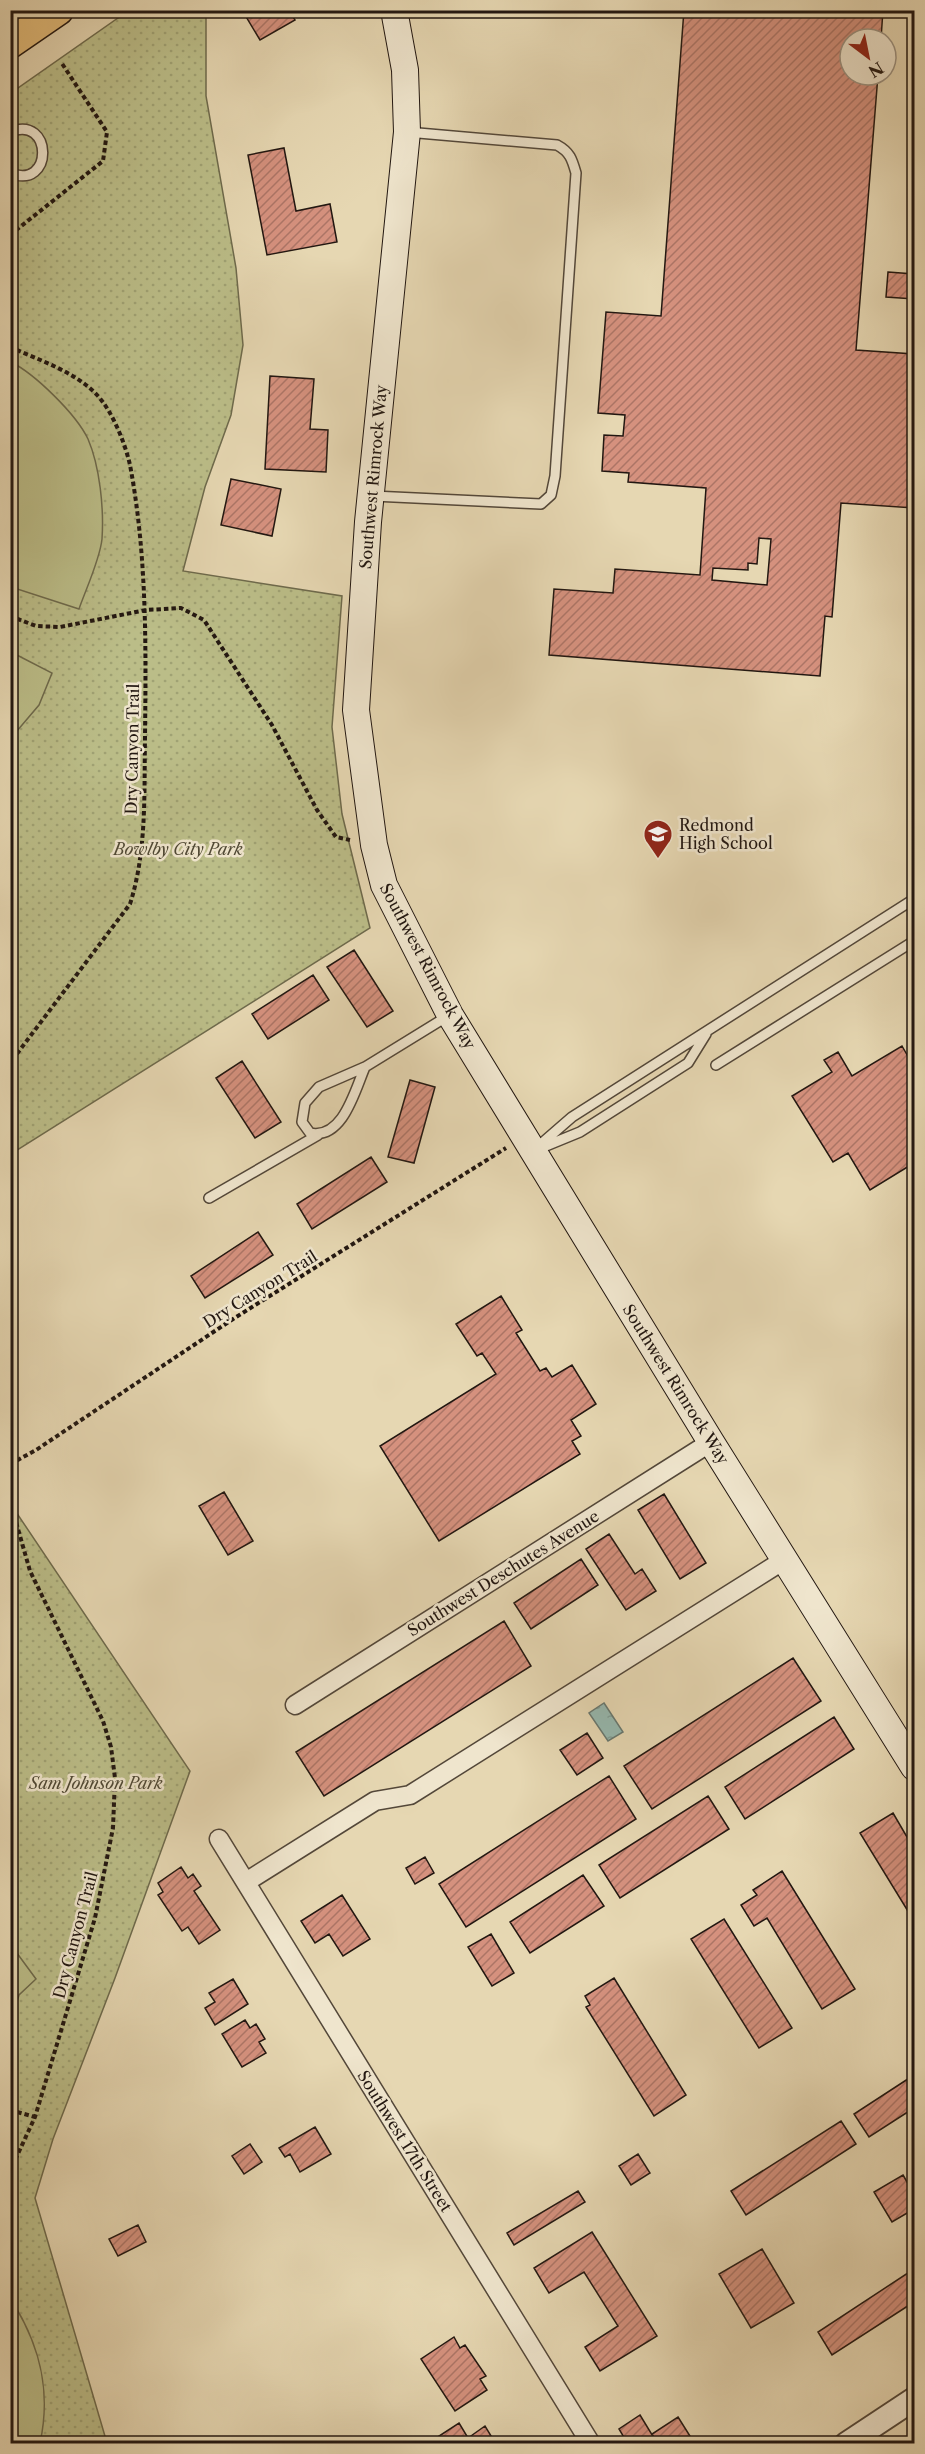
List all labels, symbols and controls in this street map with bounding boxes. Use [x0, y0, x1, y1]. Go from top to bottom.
north arrow [838, 27, 898, 87]
text: N [865, 58, 887, 82]
street label: Southwest Rimrock Way [355, 383, 391, 570]
street label: Dry Canyon Trail [121, 683, 143, 814]
place label: Redmond High School [679, 815, 773, 853]
school or university icon: Redmond High School [642, 818, 674, 860]
park label: Bowlby City Park [111, 839, 243, 859]
street label: Southwest Rimrock Way [376, 880, 481, 1053]
street label: Dry Canyon Trail [199, 1246, 321, 1332]
street label: Southwest Rimrock Way [619, 1300, 734, 1469]
street label: Southwest Deschutes Avenue [403, 1506, 603, 1640]
park label: Sam Johnson Park [28, 1773, 163, 1793]
street label: Dry Canyon Trail [48, 1869, 102, 2001]
street label: Southwest 17th Street [353, 2067, 457, 2216]

